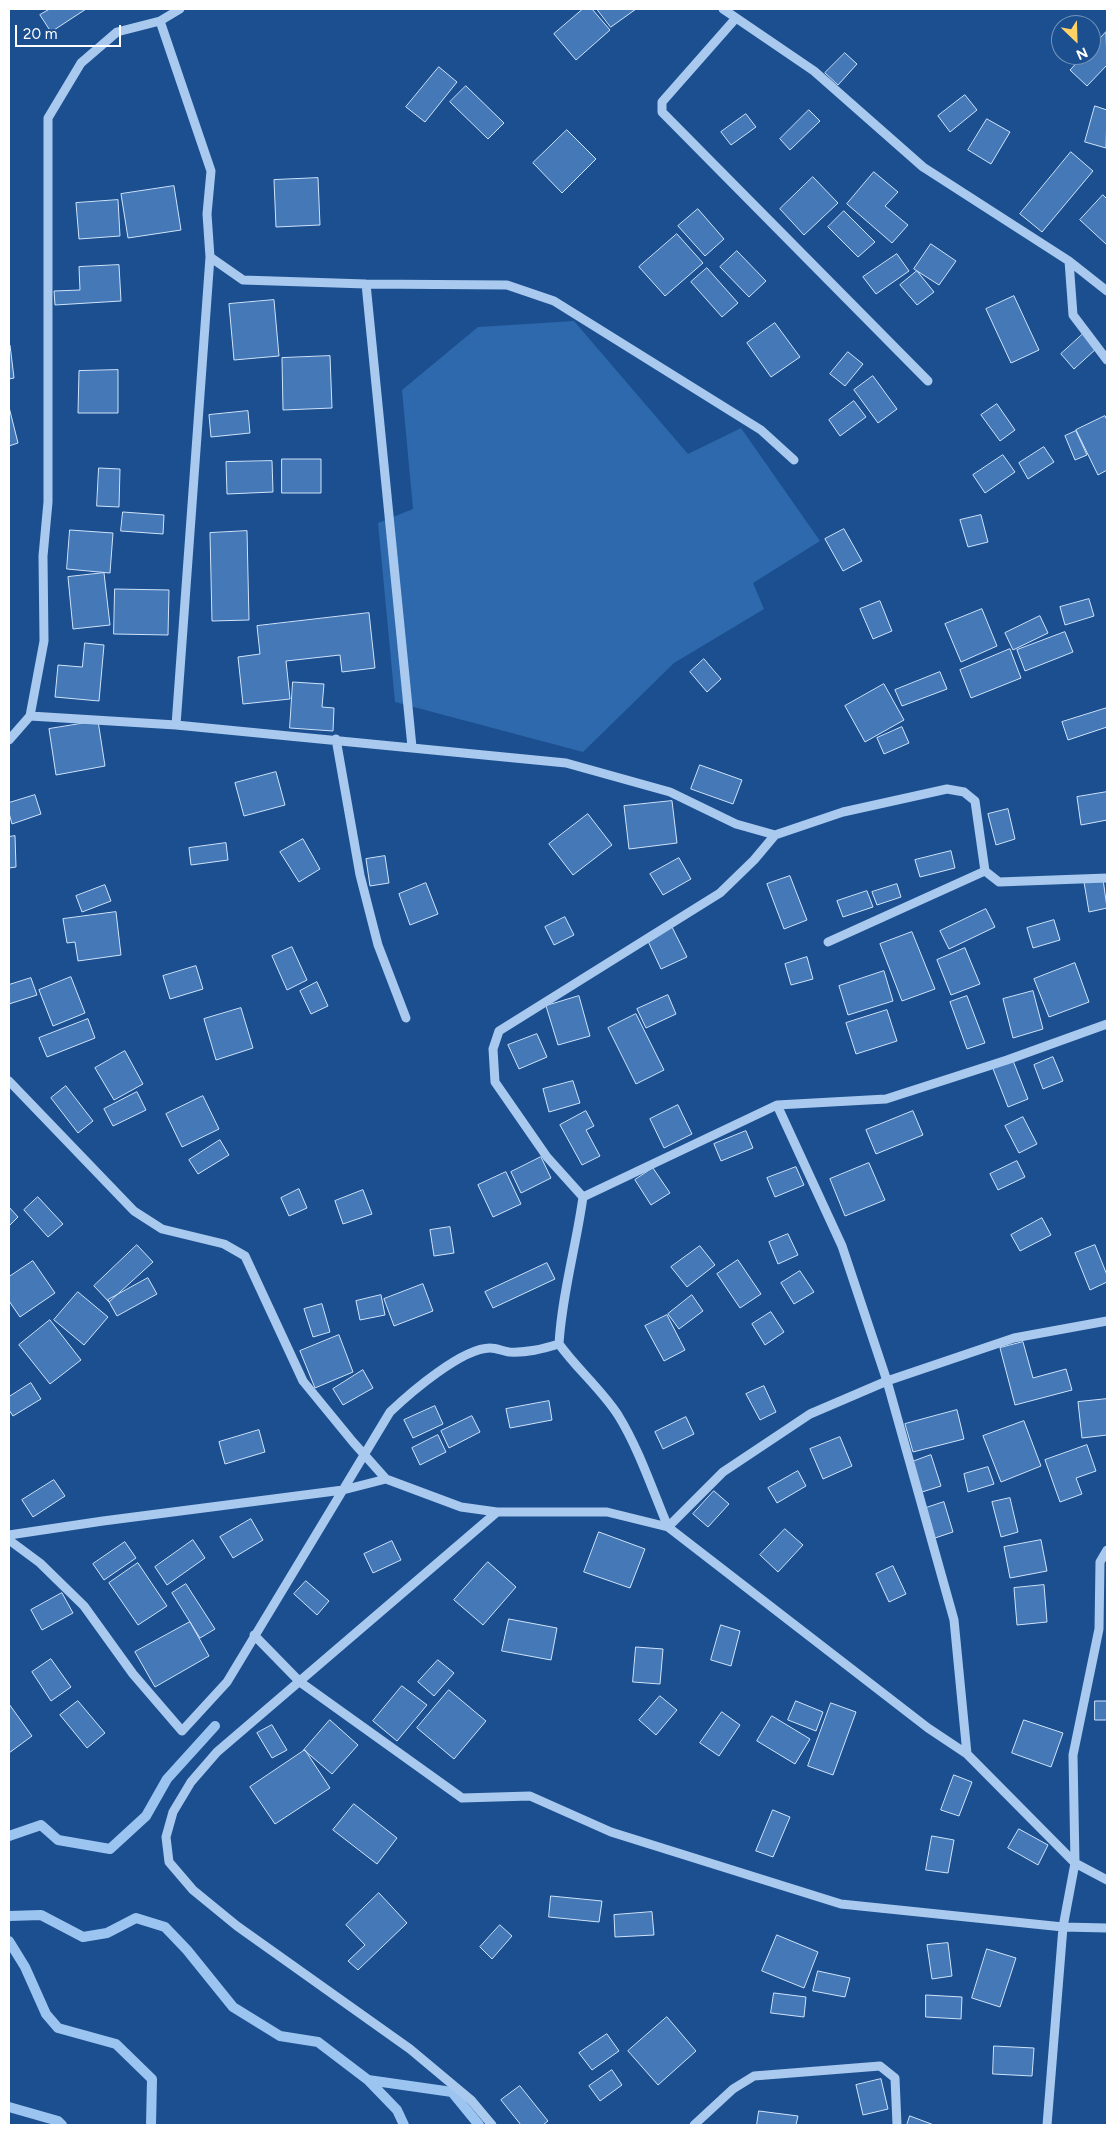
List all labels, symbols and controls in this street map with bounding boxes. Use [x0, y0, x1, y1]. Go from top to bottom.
scale bar [18, 15, 124, 47]
north arrow [1051, 15, 1101, 65]
text: 20 m [23, 25, 57, 43]
text: N [1074, 43, 1090, 63]

